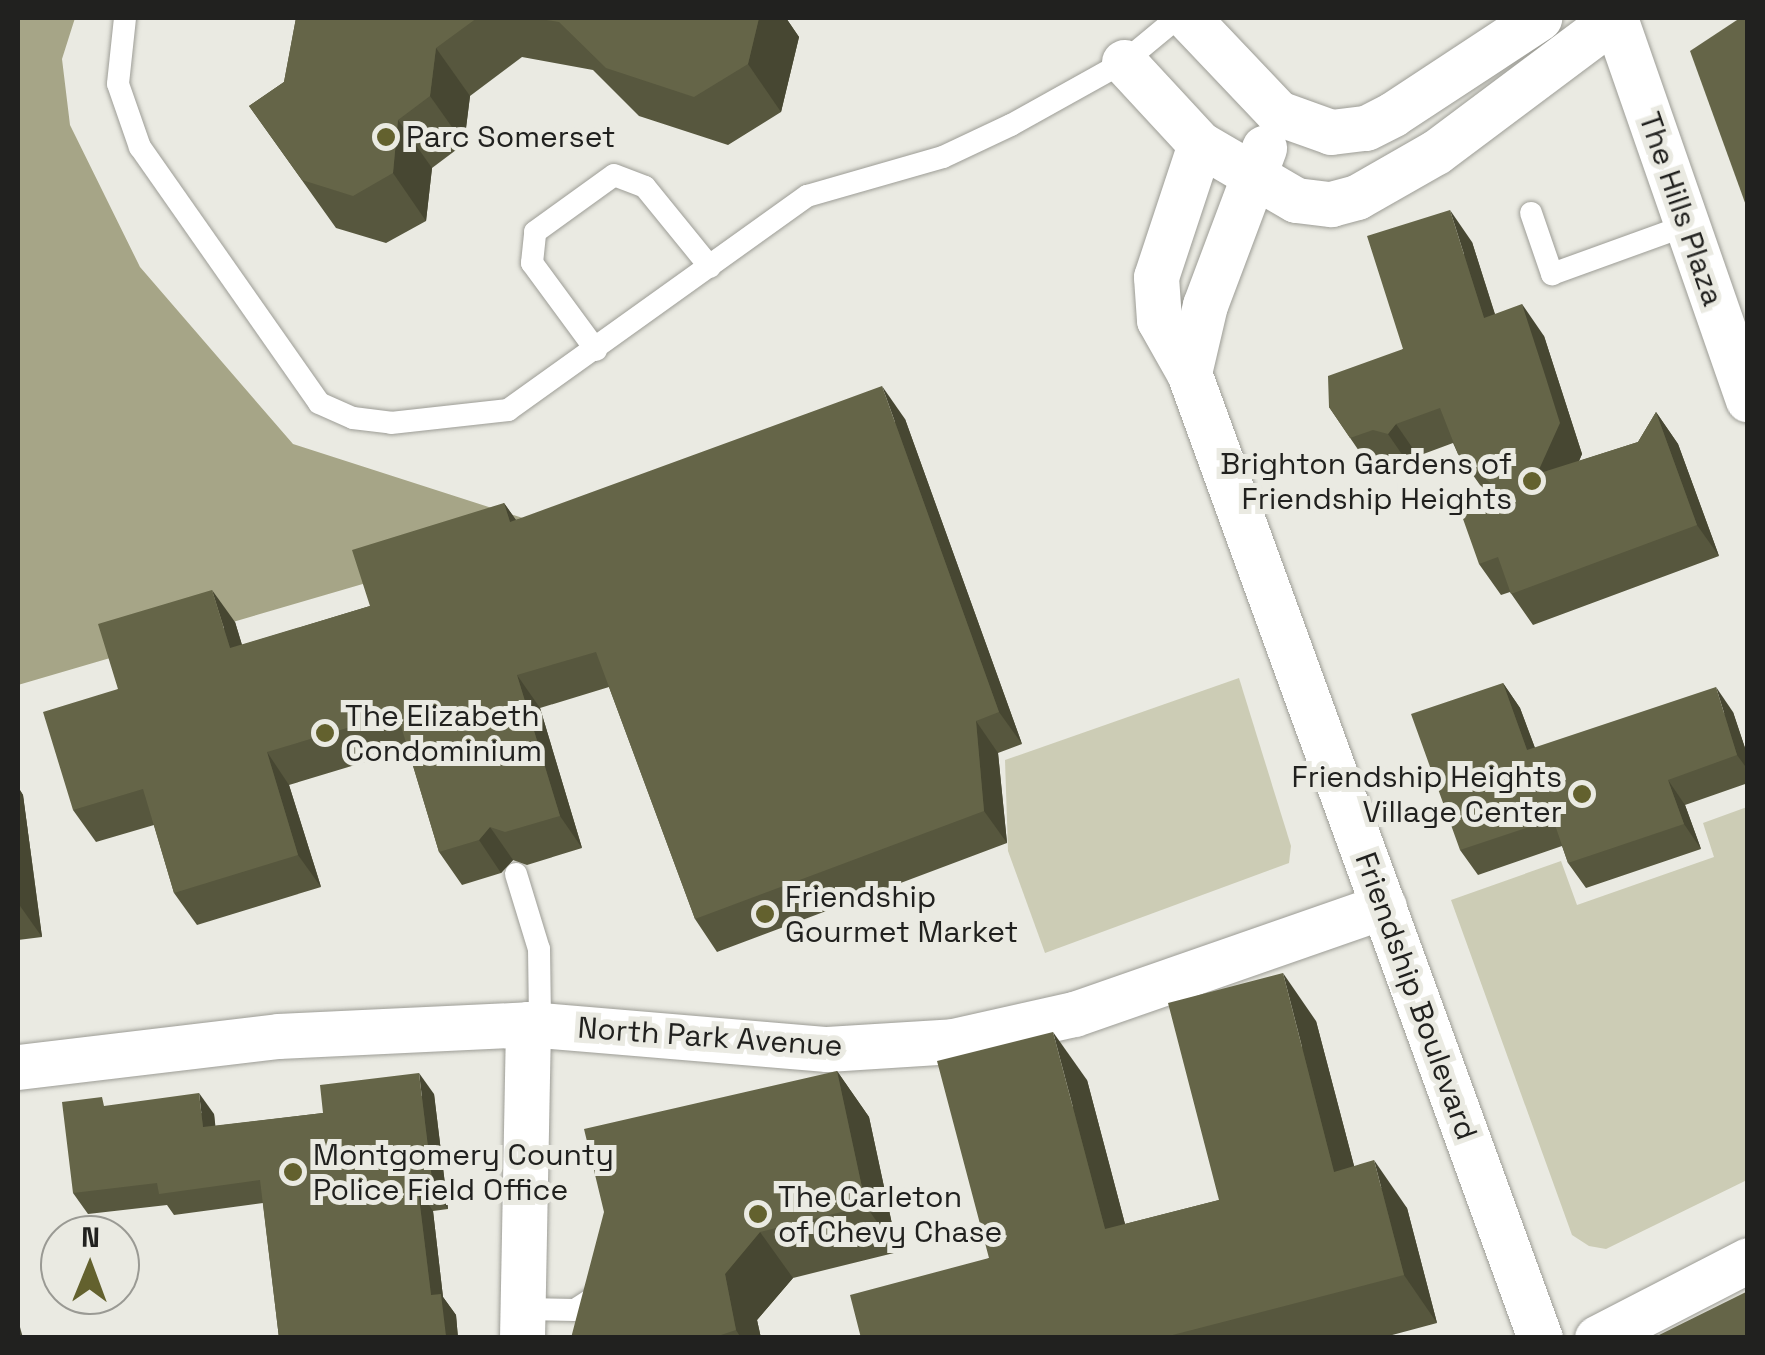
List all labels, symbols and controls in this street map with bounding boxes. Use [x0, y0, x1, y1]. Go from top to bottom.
street label: The Hills Plaza [1631, 108, 1731, 310]
place label: Parc Somerset [406, 119, 616, 155]
marker: Parc Somerset [375, 126, 397, 148]
place label: Brighton Gardens of Friendship Heights [1220, 446, 1512, 516]
marker: Brighton Gardens of Friendship Heights [1521, 470, 1543, 492]
place label: The Elizabeth Condominium [345, 698, 542, 768]
marker: The Elizabeth Condominium [314, 722, 336, 744]
place label: Friendship Heights Village Center [1291, 759, 1562, 830]
marker: Friendship Heights Village Center [1571, 783, 1593, 805]
street label: Friendship Boulevard [1347, 847, 1485, 1145]
place label: Friendship Gourmet Market [785, 879, 1018, 950]
marker: Friendship Gourmet Market [754, 903, 776, 925]
street label: North Park Avenue [576, 1010, 844, 1064]
place label: Montgomery County Police Field Office [313, 1137, 614, 1208]
marker: Montgomery County Police Field Office [282, 1161, 304, 1183]
place label: The Carleton of Chevy Chase [778, 1179, 1002, 1250]
marker: The Carleton of Chevy Chase [747, 1203, 769, 1225]
north arrow [40, 1215, 140, 1315]
text: N [81, 1219, 100, 1255]

